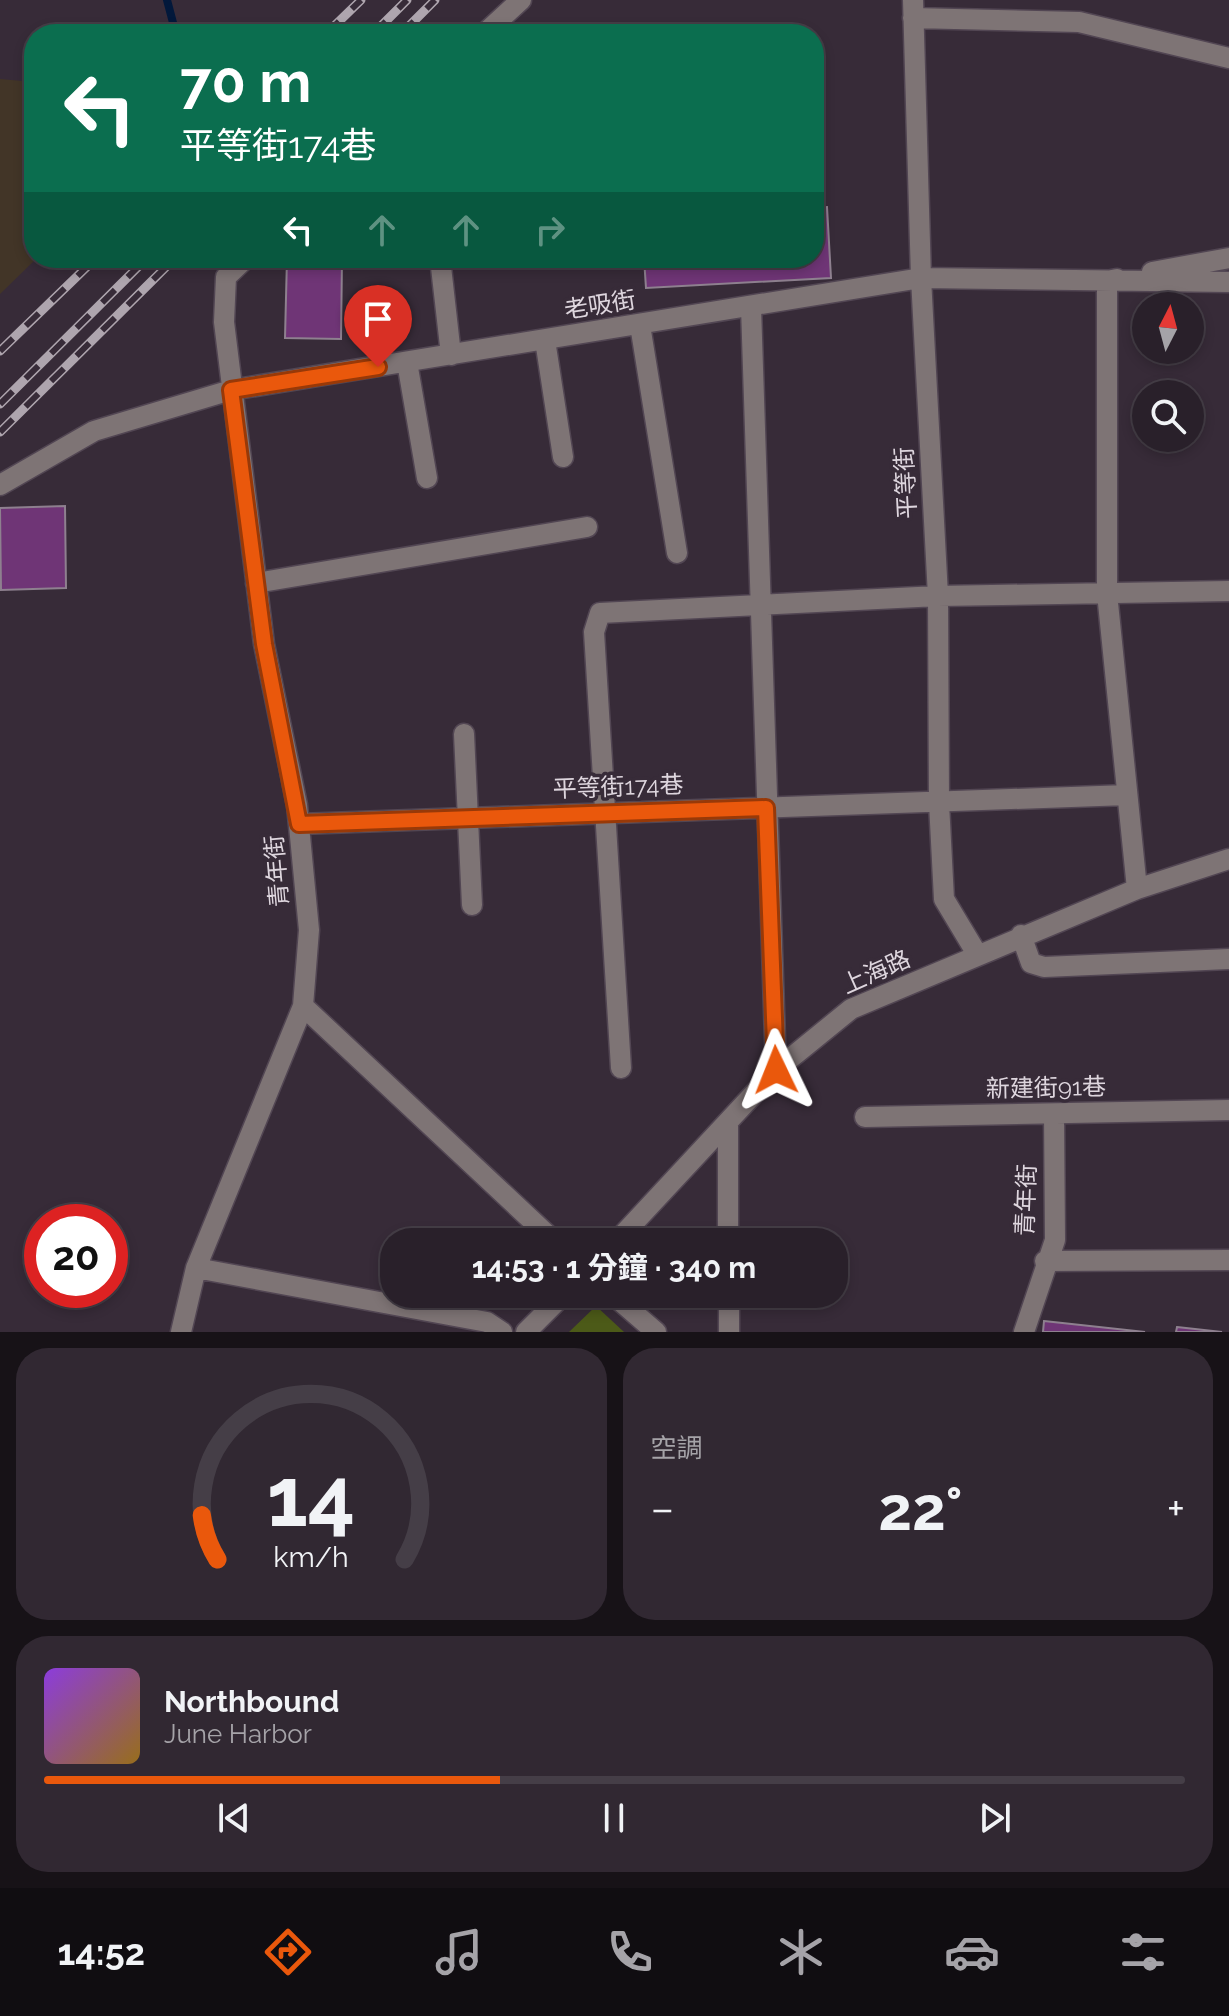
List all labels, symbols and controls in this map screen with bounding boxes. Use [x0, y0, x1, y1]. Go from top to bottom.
text: 70 m [180, 49, 311, 115]
icon: left [48, 56, 152, 160]
text: 平等街174巷 [180, 124, 376, 166]
icon: left [276, 208, 320, 252]
icon: ahead [360, 208, 404, 252]
icon: ahead [444, 208, 488, 252]
icon: right [528, 208, 572, 252]
pin [344, 285, 412, 367]
street label: 老吸街 [562, 285, 638, 324]
north arrow [1132, 292, 1204, 364]
map controls [1132, 292, 1204, 452]
icon: arrive [356, 297, 400, 341]
button: search [1132, 380, 1204, 452]
street label: 平等街 [889, 446, 922, 520]
street label: 平等街174巷 [552, 770, 684, 803]
street label: 青年街 [259, 834, 294, 908]
street label: 上海路 [837, 944, 915, 999]
position arrow [734, 1028, 818, 1112]
street label: 新建街91巷 [986, 1072, 1106, 1103]
street label: 青年街 [1010, 1163, 1041, 1236]
speed limit sign: 20 [24, 1204, 128, 1308]
text: 14:53 · 1 分鐘 · 340 m [472, 1250, 756, 1285]
text: 空調 [651, 1433, 703, 1463]
text: 14 [267, 1448, 356, 1545]
text: 22° [878, 1474, 963, 1544]
text: − [651, 1483, 674, 1534]
text: + [1167, 1483, 1185, 1534]
text: km/h [274, 1540, 349, 1574]
text: Northbound [164, 1684, 339, 1719]
text: June Harbor [164, 1719, 312, 1749]
icon: previous [212, 1796, 256, 1840]
icon: pause [592, 1796, 636, 1840]
icon: next [973, 1796, 1017, 1840]
icon: directions [260, 1924, 316, 1980]
icon: music [431, 1924, 487, 1980]
icon: phone [602, 1924, 658, 1980]
icon: climate [773, 1924, 829, 1980]
icon: car [944, 1924, 1000, 1980]
icon: filters [1115, 1924, 1171, 1980]
text: 14:52 [58, 1931, 145, 1973]

